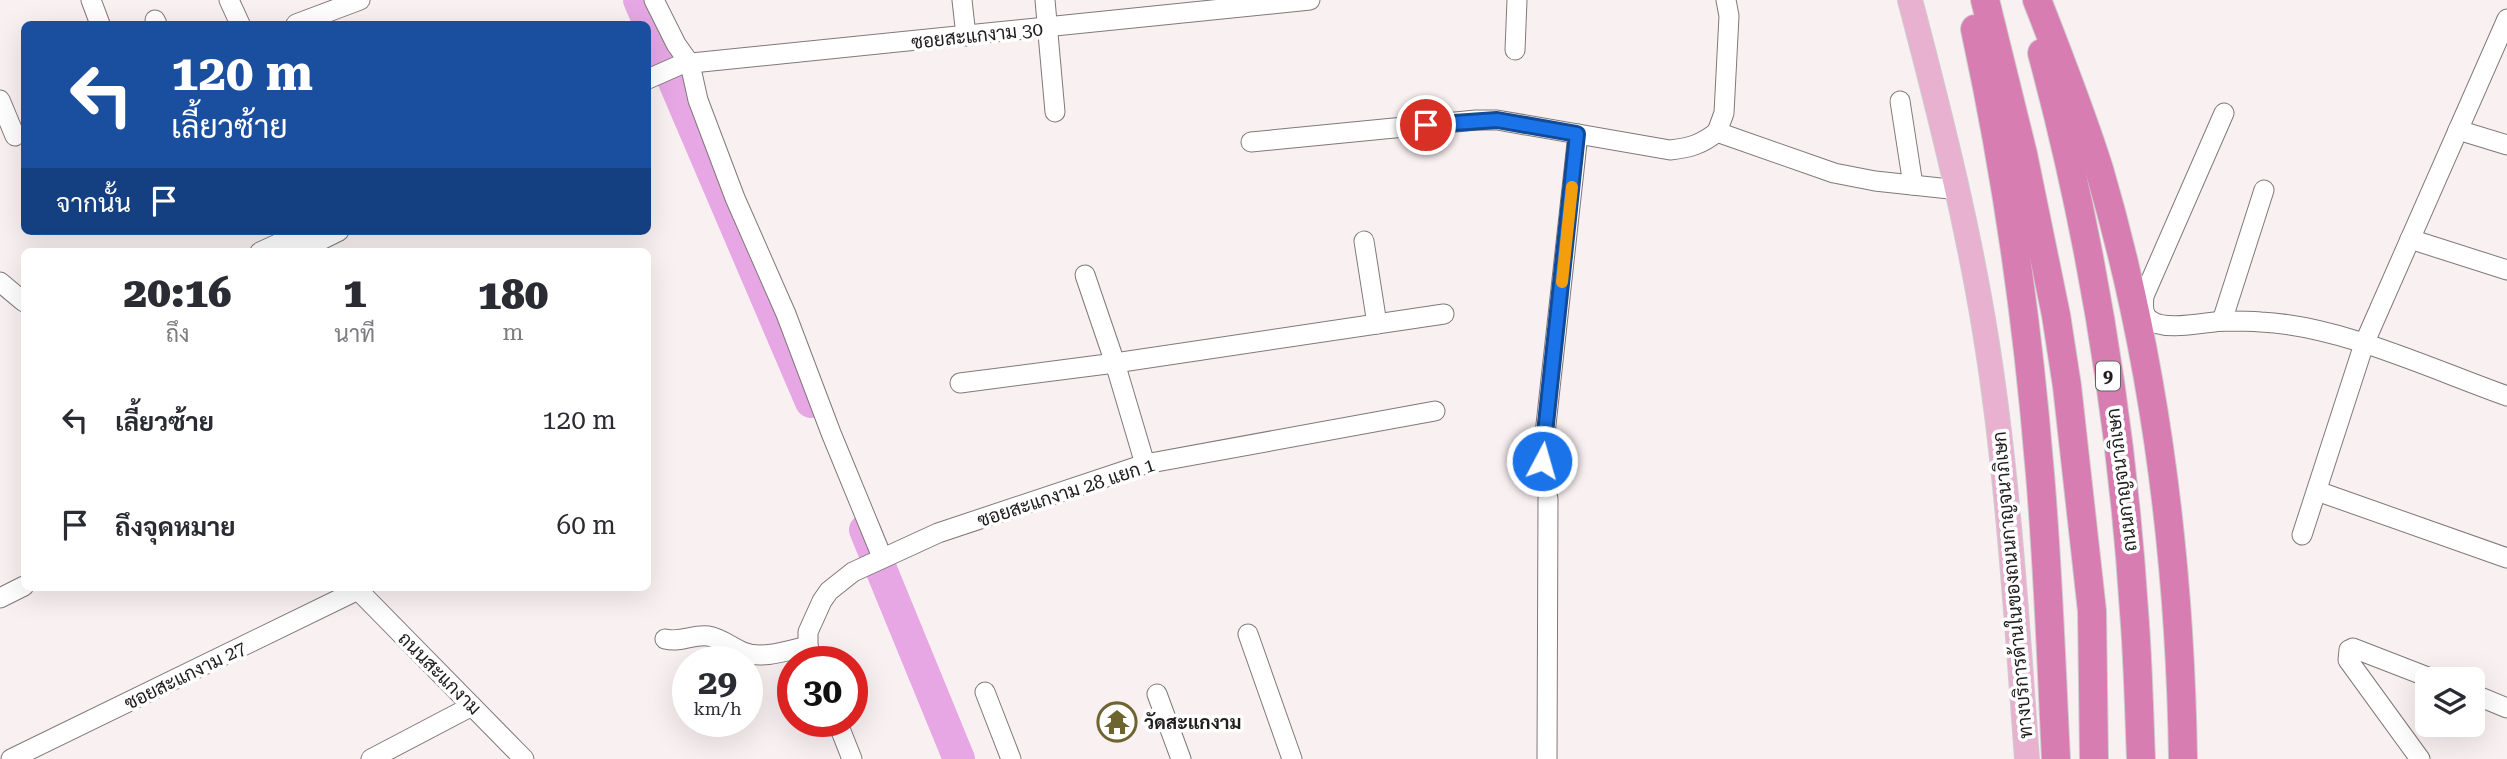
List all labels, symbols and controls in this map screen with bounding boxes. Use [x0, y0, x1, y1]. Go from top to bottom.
street label: ซอยสะแกงาม 30 [910, 17, 1044, 54]
text: 120 m [171, 45, 313, 102]
icon: left [56, 49, 147, 140]
pin [1396, 95, 1456, 155]
icon: arrive [1407, 106, 1445, 144]
text: เลี้ยวซ้าย [171, 108, 288, 146]
icon: arrive [145, 182, 183, 220]
text: จากนั้น [56, 188, 131, 218]
text: 20:16 [124, 268, 232, 317]
text: 1 [343, 268, 366, 317]
text: 180 [478, 270, 548, 319]
text: m [503, 319, 524, 346]
text: ถึง [166, 321, 190, 348]
text: นาที [334, 321, 375, 348]
road number: 9 [2096, 362, 2120, 390]
icon: left [56, 401, 94, 439]
text: 120 m [542, 405, 616, 435]
text: เลี้ยวซ้าย [115, 407, 214, 437]
street label: ถนนกาญจนาภิเษก [2101, 407, 2142, 553]
position arrow [1505, 424, 1579, 498]
street label: ทางบริการด้านในของถนนกาญจนาภิเษก [1987, 430, 2037, 740]
street label: ซอยสะแกงาม 28 แยก 1 [974, 453, 1158, 532]
icon: arrive [56, 506, 94, 544]
text: 60 m [557, 510, 616, 540]
text: ถึงจุดหมาย [115, 512, 236, 542]
street label: ถนนสะแกงาม [393, 627, 486, 720]
street label: ซอยสะแกงาม 27 [121, 636, 250, 715]
speed limit sign: 30 [777, 646, 868, 737]
text: 29 [698, 662, 737, 703]
map controls [2415, 667, 2485, 737]
button: layers [2415, 667, 2485, 737]
text: km/h [693, 698, 742, 719]
temple icon: วัดสะแกงาม [1096, 701, 1138, 743]
place label: วัดสะแกงาม [1144, 711, 1242, 734]

